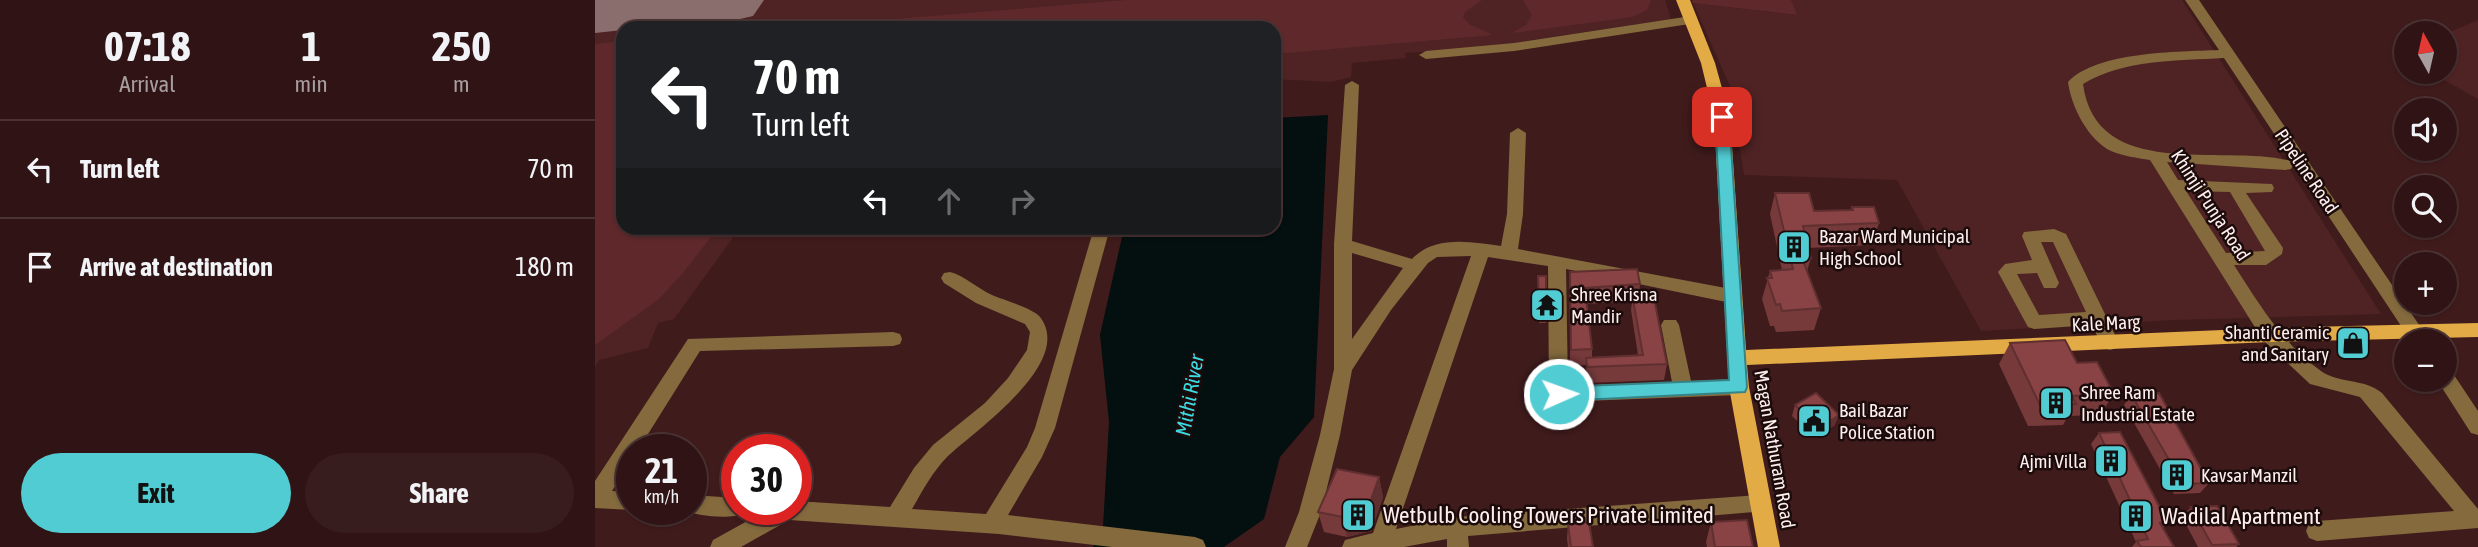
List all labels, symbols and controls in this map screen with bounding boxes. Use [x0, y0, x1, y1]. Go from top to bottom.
north arrow [2394, 21, 2457, 84]
map controls [2394, 21, 2457, 392]
text: 07:18 [104, 22, 191, 70]
text: 1 [301, 22, 321, 70]
text: 250 [432, 22, 491, 70]
text: 70 m [752, 48, 840, 104]
icon: left [637, 49, 728, 140]
text: Arrival [119, 71, 175, 97]
text: min [295, 71, 328, 97]
text: m [453, 71, 470, 97]
pin [1692, 87, 1752, 147]
icon: arrive [1703, 98, 1741, 136]
button: sound [2394, 98, 2457, 161]
text: Turn left [752, 106, 850, 143]
street label: Pipeline Road [2271, 125, 2343, 217]
street label: Khimji Punja Road [2167, 145, 2255, 265]
icon: left [21, 150, 59, 188]
text: Turn left [80, 154, 160, 184]
text: 70 m [527, 154, 574, 184]
button: search [2394, 175, 2457, 238]
icon: left [857, 182, 895, 220]
icon: ahead [930, 182, 968, 220]
icon: right [1003, 182, 1041, 220]
place label: Bazar Ward Municipal High School [1819, 225, 1970, 269]
building icon: Bazar Ward Municipal High School [1775, 228, 1813, 266]
icon: arrive [21, 248, 59, 286]
text: Arrive at destination [80, 252, 273, 282]
text: 180 m [515, 252, 574, 282]
button: + [2394, 252, 2457, 315]
place label: Shree Krisna Mandir [1571, 283, 1658, 327]
temple icon: Shree Krisna Mandir [1528, 286, 1566, 324]
street label: Kale Marg [2071, 310, 2142, 336]
place label: Shanti Ceramic and Sanitary [2225, 321, 2330, 365]
shop icon: Shanti Ceramic and Sanitary [2334, 324, 2372, 362]
button: − [2394, 329, 2457, 392]
water label: Mithi River [1170, 352, 1208, 438]
position arrow [1522, 357, 1596, 431]
street label: Magan Nathuram Road [1750, 368, 1800, 530]
place label: Shree Ram Industrial Estate [2081, 381, 2195, 425]
building icon: Shree Ram Industrial Estate [2037, 384, 2075, 422]
place label: Bail Bazar Police Station [1839, 399, 1935, 443]
public building icon: Bail Bazar Police Station [1795, 402, 1833, 440]
speed limit sign: 30 [721, 434, 812, 525]
building icon: Ajmi Villa [2092, 442, 2130, 480]
text: 21 [645, 450, 678, 490]
place label: Ajmi Villa [2020, 450, 2087, 472]
button: Exit [21, 453, 291, 533]
button: Share [305, 453, 574, 533]
building icon: Kavsar Manzil [2158, 456, 2196, 494]
place label: Kavsar Manzil [2201, 464, 2297, 486]
text: km/h [644, 486, 679, 507]
building icon: Wetbulb Cooling Towers Private Limited [1339, 496, 1377, 534]
building icon: Wadilal Apartment [2117, 497, 2155, 535]
place label: Wetbulb Cooling Towers Private Limited [1383, 502, 1714, 528]
place label: Wadilal Apartment [2161, 503, 2321, 529]

